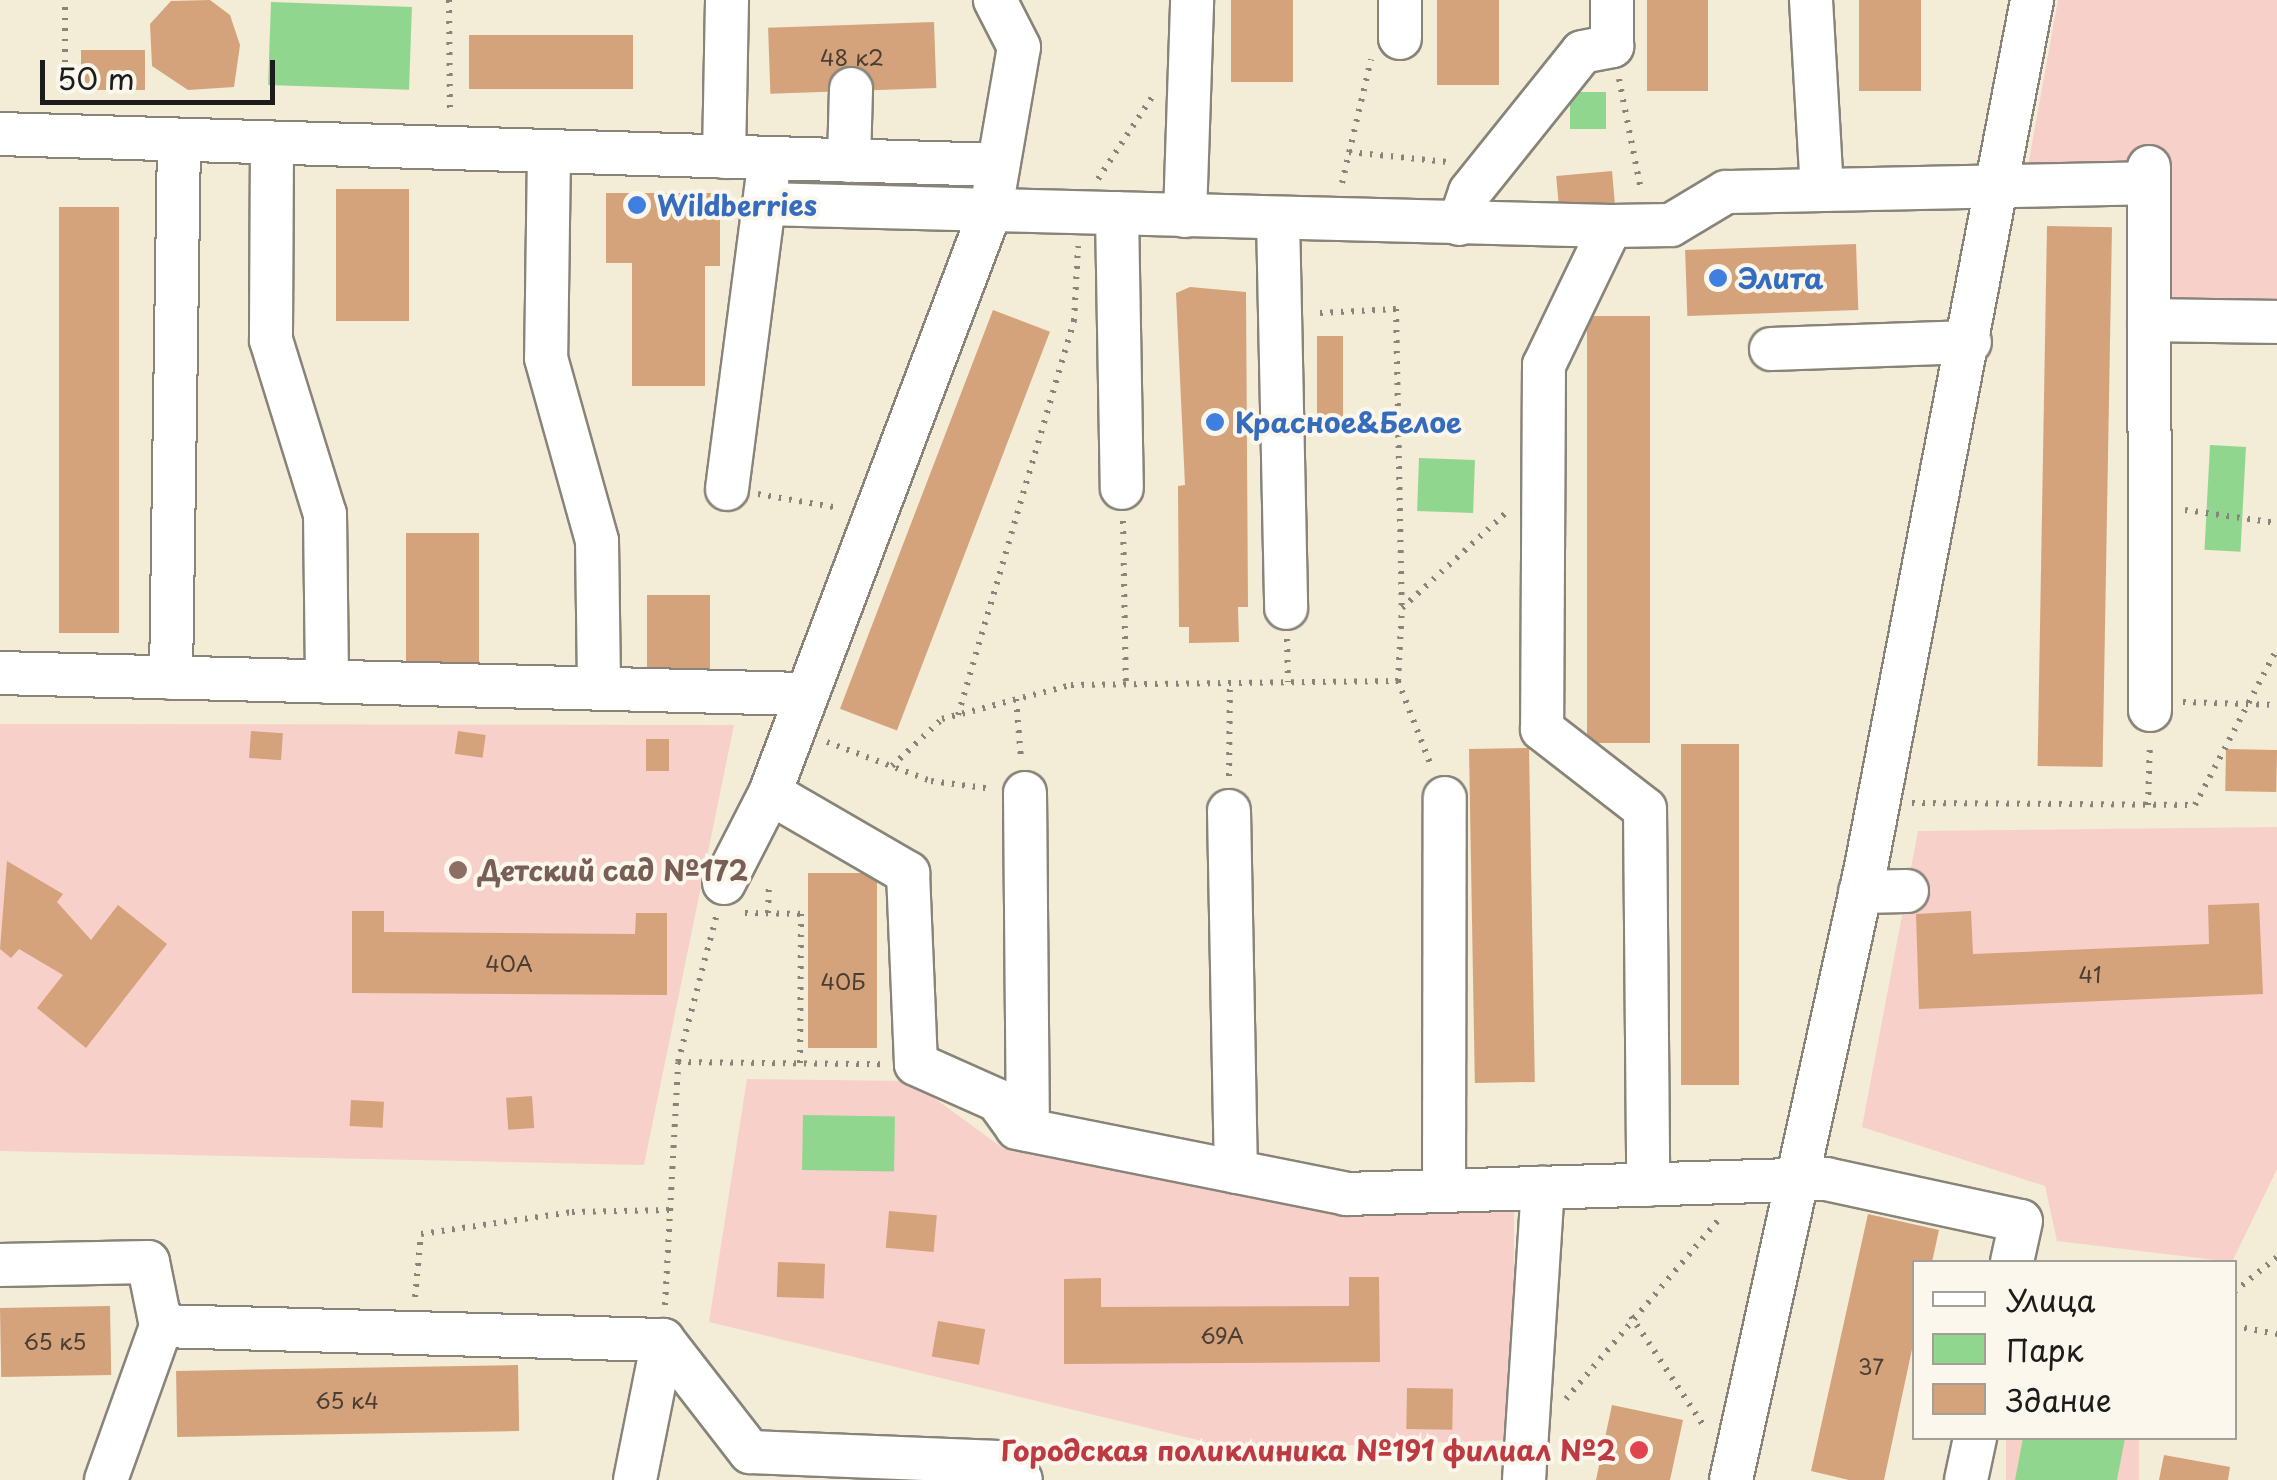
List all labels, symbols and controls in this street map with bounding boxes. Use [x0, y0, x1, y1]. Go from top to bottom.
scale bar [45, 40, 280, 102]
house number: 48 к2 [820, 44, 884, 70]
text: 50 m [57, 55, 135, 100]
place label: Wildberries [657, 188, 817, 222]
marker: Wildberries [626, 194, 648, 216]
place label: Элита [1738, 261, 1824, 295]
marker: Элита [1707, 267, 1729, 289]
place label: Красное&Белое [1235, 405, 1462, 439]
marker: Красное&Белое [1204, 411, 1226, 433]
place label: Детский сад №172 [478, 853, 749, 887]
marker: Детский сад №172 [447, 859, 469, 881]
house number: 40А [485, 950, 533, 976]
house number: 41 [2078, 961, 2102, 987]
house number: 40Б [821, 968, 865, 994]
legend [1912, 1260, 2237, 1440]
text: Улица [2006, 1277, 2095, 1322]
house number: 69А [1200, 1322, 1244, 1348]
text: Парк [2006, 1327, 2083, 1372]
house number: 65 к5 [23, 1328, 87, 1354]
house number: 37 [1858, 1353, 1884, 1379]
text: Здание [2006, 1377, 2112, 1422]
house number: 65 к4 [315, 1387, 379, 1413]
place label: Городская поликлиника №191 филиал №2 [999, 1433, 1616, 1467]
marker: Городская поликлиника №191 филиал №2 [1626, 1437, 1652, 1463]

